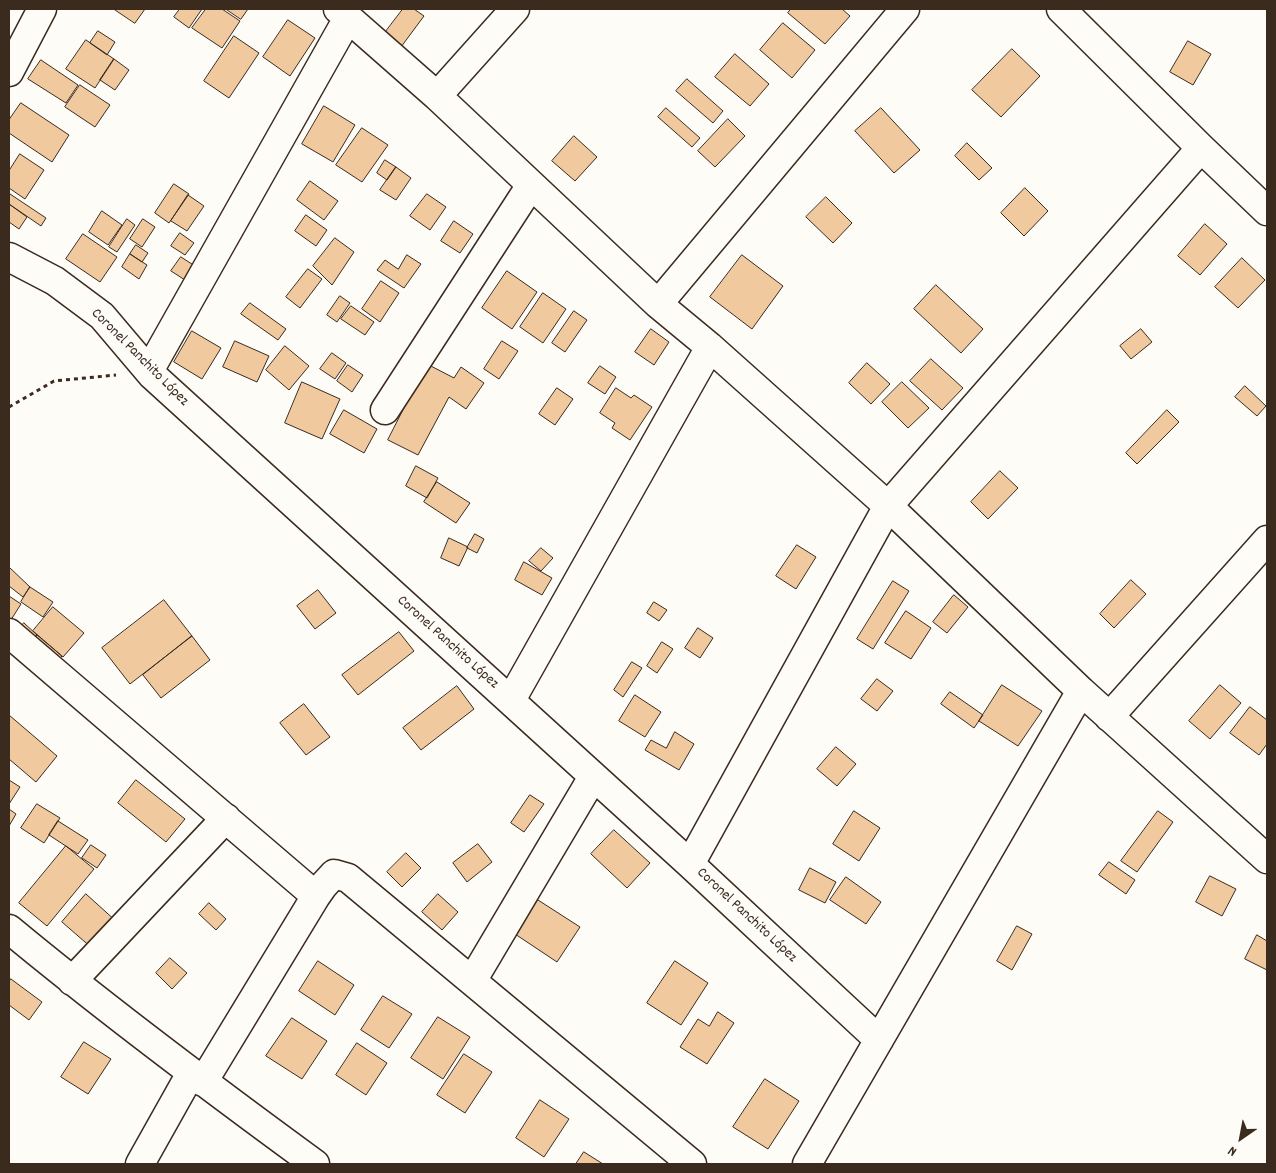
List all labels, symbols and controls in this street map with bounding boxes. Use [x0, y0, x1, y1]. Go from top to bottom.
street label: Coronel Panchito López [86, 305, 192, 411]
street label: Coronel Panchito López [392, 593, 502, 693]
street label: Coronel Panchito López [692, 865, 800, 967]
north arrow [1216, 1113, 1266, 1163]
text: N [1224, 1140, 1241, 1161]

